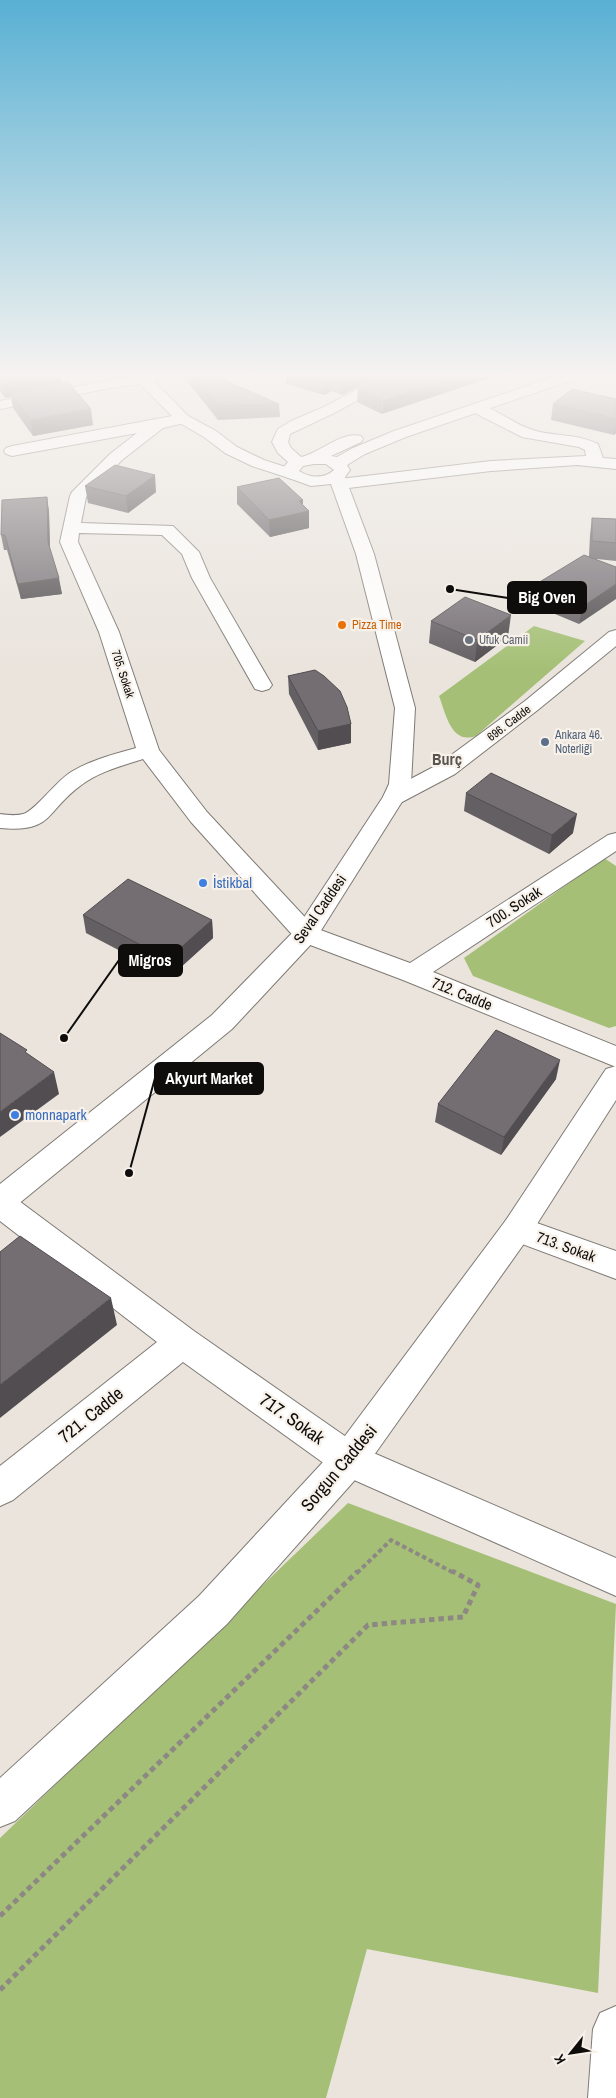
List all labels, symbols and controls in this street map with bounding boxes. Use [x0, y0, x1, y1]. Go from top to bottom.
callout: Big Oven [508, 582, 586, 613]
text: Big Oven [518, 586, 576, 608]
place label: Pizza Time [352, 617, 401, 633]
marker: Pizza Time [336, 619, 348, 631]
place label: Ufuk Camii [479, 632, 528, 648]
marker: Ufuk Camii [463, 634, 475, 646]
street label: 705. Sokak [108, 648, 138, 700]
street label: 696. Cadde [484, 701, 534, 745]
place label: Ankara 46. Noterliği [554, 727, 603, 757]
marker: Ankara 46. Noterliği [539, 736, 551, 748]
district label: Burç [432, 748, 462, 770]
street label: Seval Caddesi [288, 870, 351, 948]
place label: İstikbal [213, 872, 252, 893]
marker: İstikbal [197, 877, 209, 889]
street label: 700. Sokak [482, 881, 546, 932]
callout: Migros [119, 945, 182, 976]
text: Migros [128, 949, 172, 971]
street label: 712. Cadde [429, 972, 496, 1015]
callout: Akyurt Market [155, 1063, 263, 1094]
text: Akyurt Market [165, 1067, 253, 1089]
place label: monnapark [25, 1104, 87, 1125]
marker: monnapark [9, 1109, 21, 1121]
street label: 713. Sokak [534, 1226, 599, 1267]
street label: 721. Cadde [53, 1381, 128, 1448]
street label: 717. Sokak [255, 1387, 330, 1450]
street label: Sorgun Caddesi [295, 1419, 382, 1517]
north arrow [546, 2028, 596, 2078]
text: K [550, 2051, 570, 2068]

